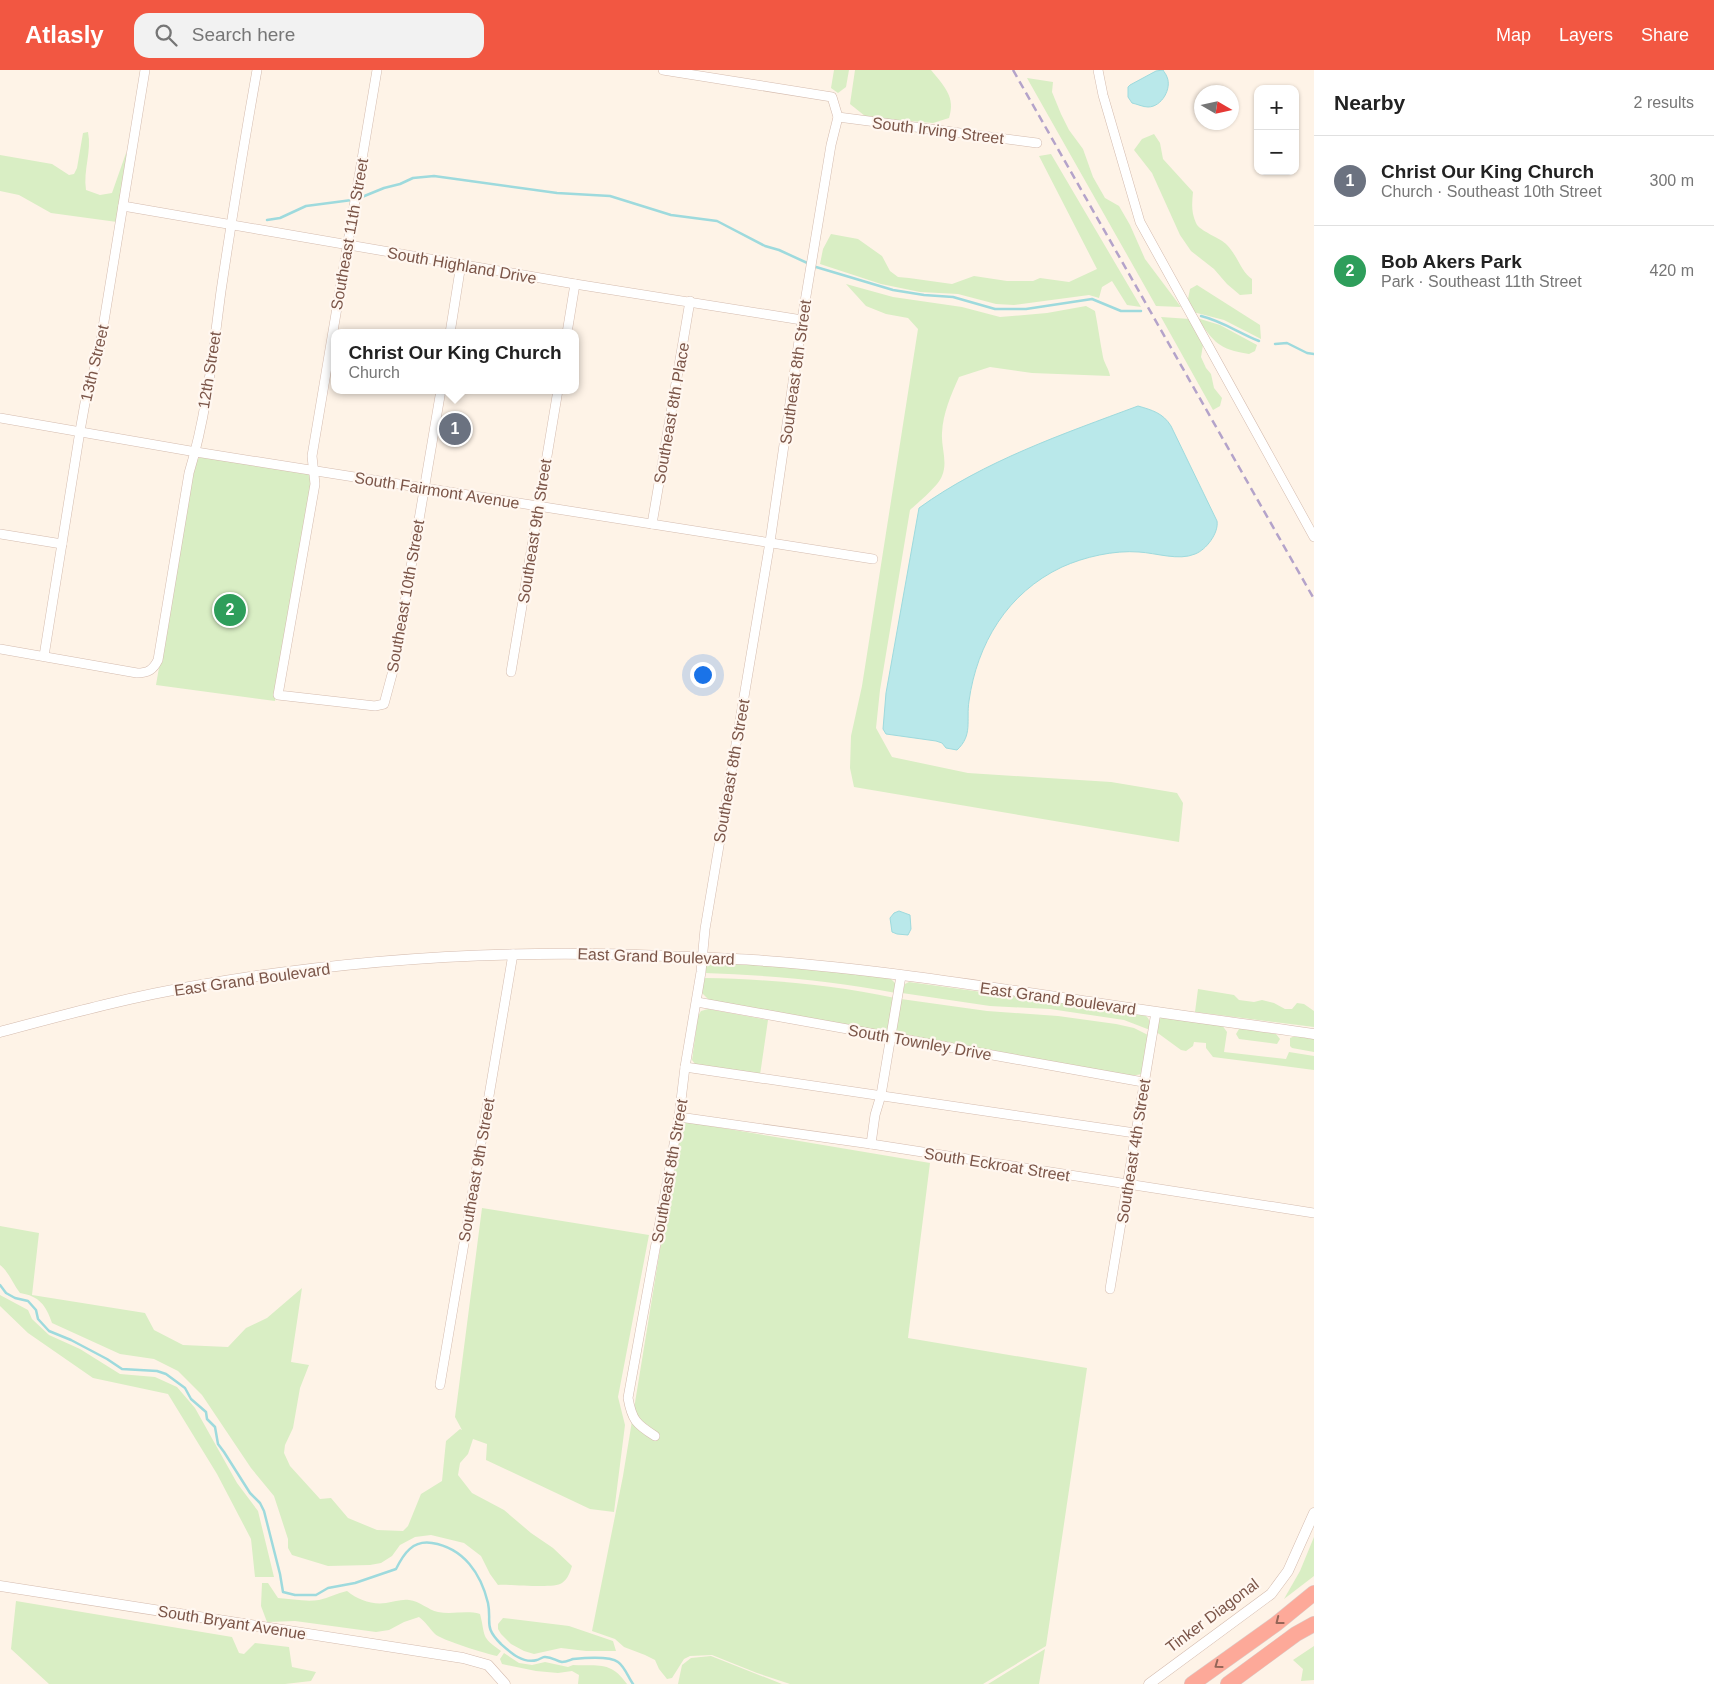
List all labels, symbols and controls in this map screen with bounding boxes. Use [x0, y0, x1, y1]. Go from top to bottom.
search box [134, 13, 484, 58]
text: Atlasly [25, 21, 104, 48]
icon: search [152, 21, 180, 49]
text: Search here [192, 24, 295, 45]
text: Map [1496, 25, 1531, 45]
text: Layers [1559, 25, 1613, 45]
text: Share [1641, 25, 1689, 45]
north arrow [1194, 85, 1239, 130]
map controls [1254, 85, 1299, 175]
button: + [1254, 85, 1299, 130]
text: Nearby [1334, 91, 1405, 114]
text: 2 results [1634, 94, 1694, 111]
street label: South Irving Street [871, 114, 1005, 147]
button: − [1254, 130, 1299, 175]
street label: Southeast 11th Street [328, 156, 371, 311]
text: Christ Our King Church [1381, 161, 1594, 182]
text: 1 [1346, 172, 1354, 189]
text: 300 m [1650, 172, 1694, 189]
text: Church · Southeast 10th Street [1381, 183, 1602, 200]
street label: South Highland Drive [386, 244, 538, 287]
text: Bob Akers Park [1381, 251, 1522, 272]
text: 2 [1346, 262, 1354, 279]
text: 420 m [1650, 262, 1694, 279]
text: Park · Southeast 11th Street [1381, 273, 1582, 290]
street label: Southeast 8th Street [777, 298, 814, 445]
street label: 13th Street [77, 323, 112, 403]
popup [331, 329, 579, 394]
street label: 12th Street [195, 330, 224, 410]
street label: Southeast 8th Place [651, 341, 692, 485]
text: Christ Our King Church [348, 342, 562, 363]
text: Church [348, 364, 400, 381]
pin: 1 [439, 410, 471, 448]
street label: Southeast 9th Street [515, 457, 554, 604]
street label: South Fairmont Avenue [353, 469, 521, 512]
street label: Southeast 10th Street [384, 518, 427, 674]
pin: 2 [214, 591, 246, 629]
your location [690, 662, 716, 688]
street label: Southeast 8th Street [710, 697, 753, 844]
street label: East Grand Boulevard [577, 945, 735, 968]
street label: East Grand Boulevard [173, 960, 331, 999]
street label: East Grand Boulevard [979, 979, 1137, 1018]
street label: South Townley Drive [847, 1021, 993, 1064]
street label: Southeast 4th Street [1114, 1077, 1153, 1224]
street label: Southeast 9th Street [455, 1096, 498, 1243]
street label: Southeast 8th Street [648, 1097, 691, 1244]
street label: South Eckroat Street [923, 1145, 1072, 1185]
street label: Tinker Diagonal [1163, 1575, 1262, 1656]
street label: South Bryant Avenue [156, 1602, 307, 1643]
one-way arrow [1276, 1615, 1285, 1623]
one-way arrow [1214, 1659, 1224, 1668]

